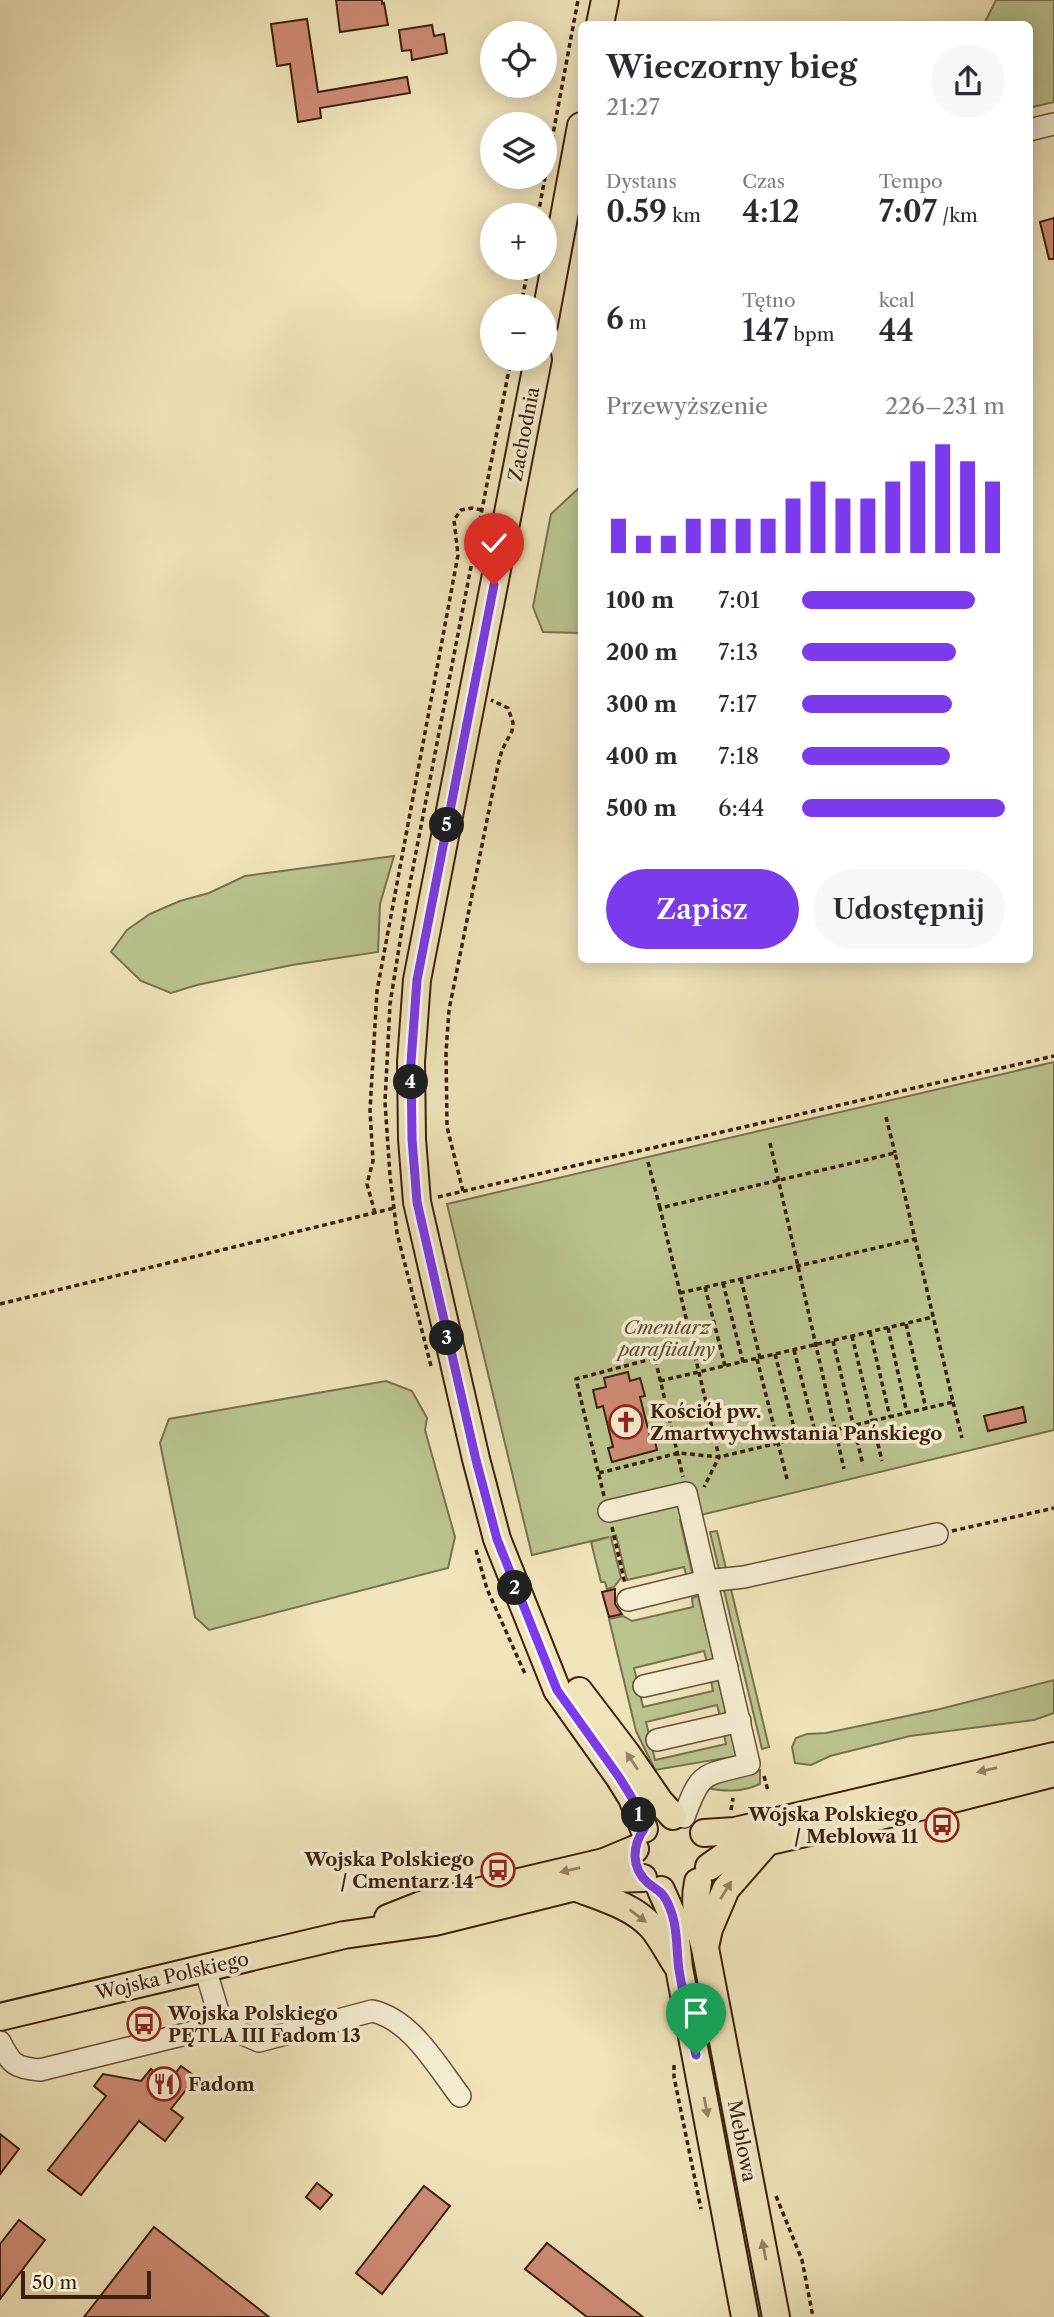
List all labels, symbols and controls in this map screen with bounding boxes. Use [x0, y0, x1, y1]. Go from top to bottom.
map controls [480, 21, 557, 371]
button: locate [480, 21, 557, 98]
button: share [931, 44, 1005, 118]
text: Wieczorny bieg [606, 47, 857, 86]
text: 21:27 [606, 93, 660, 121]
button: layers [480, 112, 557, 189]
text: Dystans [606, 170, 677, 193]
text: Czas [742, 170, 785, 193]
text: Tempo [879, 170, 943, 193]
text: 0.59 [606, 193, 667, 230]
text: 4:12 [742, 193, 799, 230]
text: 7:07 [879, 193, 937, 230]
button: + [480, 203, 557, 280]
text: km [667, 204, 701, 227]
text: /km [937, 204, 978, 227]
text: Tętno [742, 289, 796, 312]
text: kcal [879, 289, 915, 312]
button: − [480, 294, 557, 371]
text: 6 [606, 300, 624, 337]
text: m [624, 311, 647, 334]
text: 147 [742, 312, 789, 349]
text: 44 [879, 312, 914, 349]
text: bpm [789, 323, 834, 346]
street label: Zachodnia [504, 385, 544, 483]
text: Przewyższenie [606, 392, 768, 420]
text: 226–231 m [885, 392, 1005, 420]
pin [464, 513, 524, 585]
icon: check [475, 524, 513, 562]
text: 100 m [606, 586, 674, 614]
text: 7:01 [718, 586, 760, 614]
text: 200 m [606, 638, 678, 666]
text: 7:13 [718, 638, 758, 666]
text: 300 m [606, 690, 677, 718]
text: 7:17 [718, 690, 757, 718]
text: 400 m [606, 742, 678, 770]
text: 7:18 [718, 742, 759, 770]
text: 500 m [606, 794, 677, 822]
text: 6:44 [718, 794, 765, 822]
pin: 5 [430, 808, 464, 842]
text: 5 [441, 813, 452, 836]
button: Zapisz [606, 869, 799, 949]
button: Udostępnij [813, 869, 1005, 949]
pin: 4 [394, 1064, 428, 1100]
text: 4 [405, 1070, 416, 1093]
park label: Cmentarz parafiialny [615, 1316, 716, 1361]
pin: 3 [430, 1320, 464, 1356]
text: 3 [441, 1326, 452, 1349]
place label: Kościół pw. Zmartwychwstania Pańskiego [650, 1400, 942, 1445]
church icon: Kościół pw. Zmartwychwstania Pańskiego [607, 1403, 645, 1441]
pin: 2 [498, 1570, 532, 1606]
text: 2 [509, 1576, 520, 1599]
one-way arrow [625, 1752, 639, 1770]
one-way arrow [976, 1765, 998, 1776]
pin: 1 [622, 1798, 656, 1832]
text: 1 [634, 1803, 643, 1826]
place label: Wojska Polskiego / Meblowa 11 [747, 1803, 918, 1848]
bus stop icon: Wojska Polskiego / Meblowa 11 [923, 1806, 961, 1844]
place label: Wojska Polskiego / Cmentarz 14 [303, 1848, 474, 1893]
bus stop icon: Wojska Polskiego / Cmentarz 14 [479, 1851, 517, 1889]
one-way arrow [559, 1865, 581, 1876]
one-way arrow [720, 1880, 733, 1899]
one-way arrow [629, 1909, 647, 1923]
street label: Wojska Polskiego [92, 1947, 251, 2005]
pin [666, 1983, 726, 2055]
icon: arrive [677, 1994, 715, 2032]
place label: Wojska Polskiego PĘTLA III Fadom 13 [167, 2002, 361, 2047]
bus stop icon: Wojska Polskiego PĘTLA III Fadom 13 [125, 2005, 163, 2043]
restaurant icon: Fadom [145, 2065, 183, 2103]
place label: Fadom [188, 2073, 255, 2096]
one-way arrow [700, 2096, 711, 2118]
street label: Meblowa [723, 2098, 761, 2184]
one-way arrow [758, 2239, 769, 2261]
scale bar [21, 2268, 150, 2300]
text: 50 m [32, 2271, 77, 2294]

